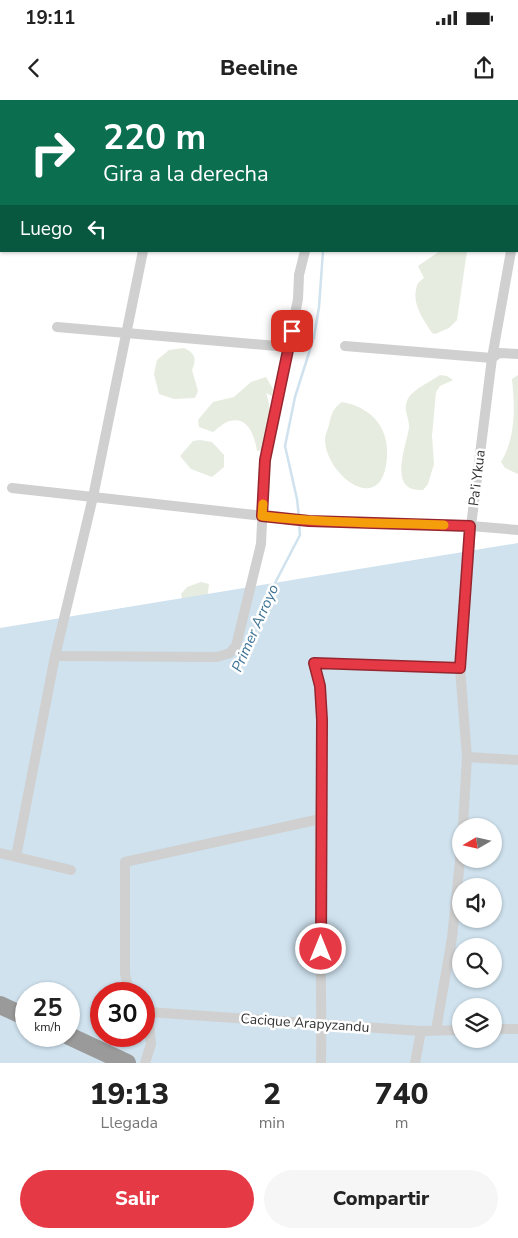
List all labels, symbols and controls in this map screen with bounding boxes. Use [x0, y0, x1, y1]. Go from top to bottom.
text: 19:11 [25, 5, 75, 31]
text: Beeline [220, 53, 298, 83]
icon: back [20, 54, 48, 82]
icon: share [470, 54, 498, 82]
text: 220 m [103, 114, 206, 161]
icon: right [20, 120, 85, 185]
text: Gira a la derecha [103, 159, 269, 189]
icon: left [83, 215, 111, 243]
text: Luego [20, 216, 73, 242]
pin [271, 310, 313, 352]
icon: arrive [278, 317, 306, 345]
street label: Pa'i Ykua [464, 449, 490, 507]
water label: Primer Arroyo [227, 581, 283, 675]
north arrow [452, 818, 502, 868]
map controls [452, 818, 502, 1048]
button: sound [452, 878, 502, 928]
position arrow [294, 922, 346, 974]
button: search [452, 938, 502, 988]
speed limit sign: 30 [90, 982, 155, 1047]
text: 25 [32, 991, 63, 1025]
button: layers [452, 998, 502, 1048]
street label: Cacique Arapyzandu [240, 1009, 370, 1037]
text: km/h [34, 1019, 61, 1035]
text: 19:13 [89, 1074, 169, 1115]
text: 2 [263, 1074, 281, 1115]
text: 740 [375, 1074, 429, 1115]
text: Llegada [101, 1112, 158, 1134]
text: min [259, 1112, 285, 1134]
text: m [395, 1112, 408, 1134]
button: Salir [20, 1170, 254, 1228]
button: Compartir [264, 1170, 498, 1228]

